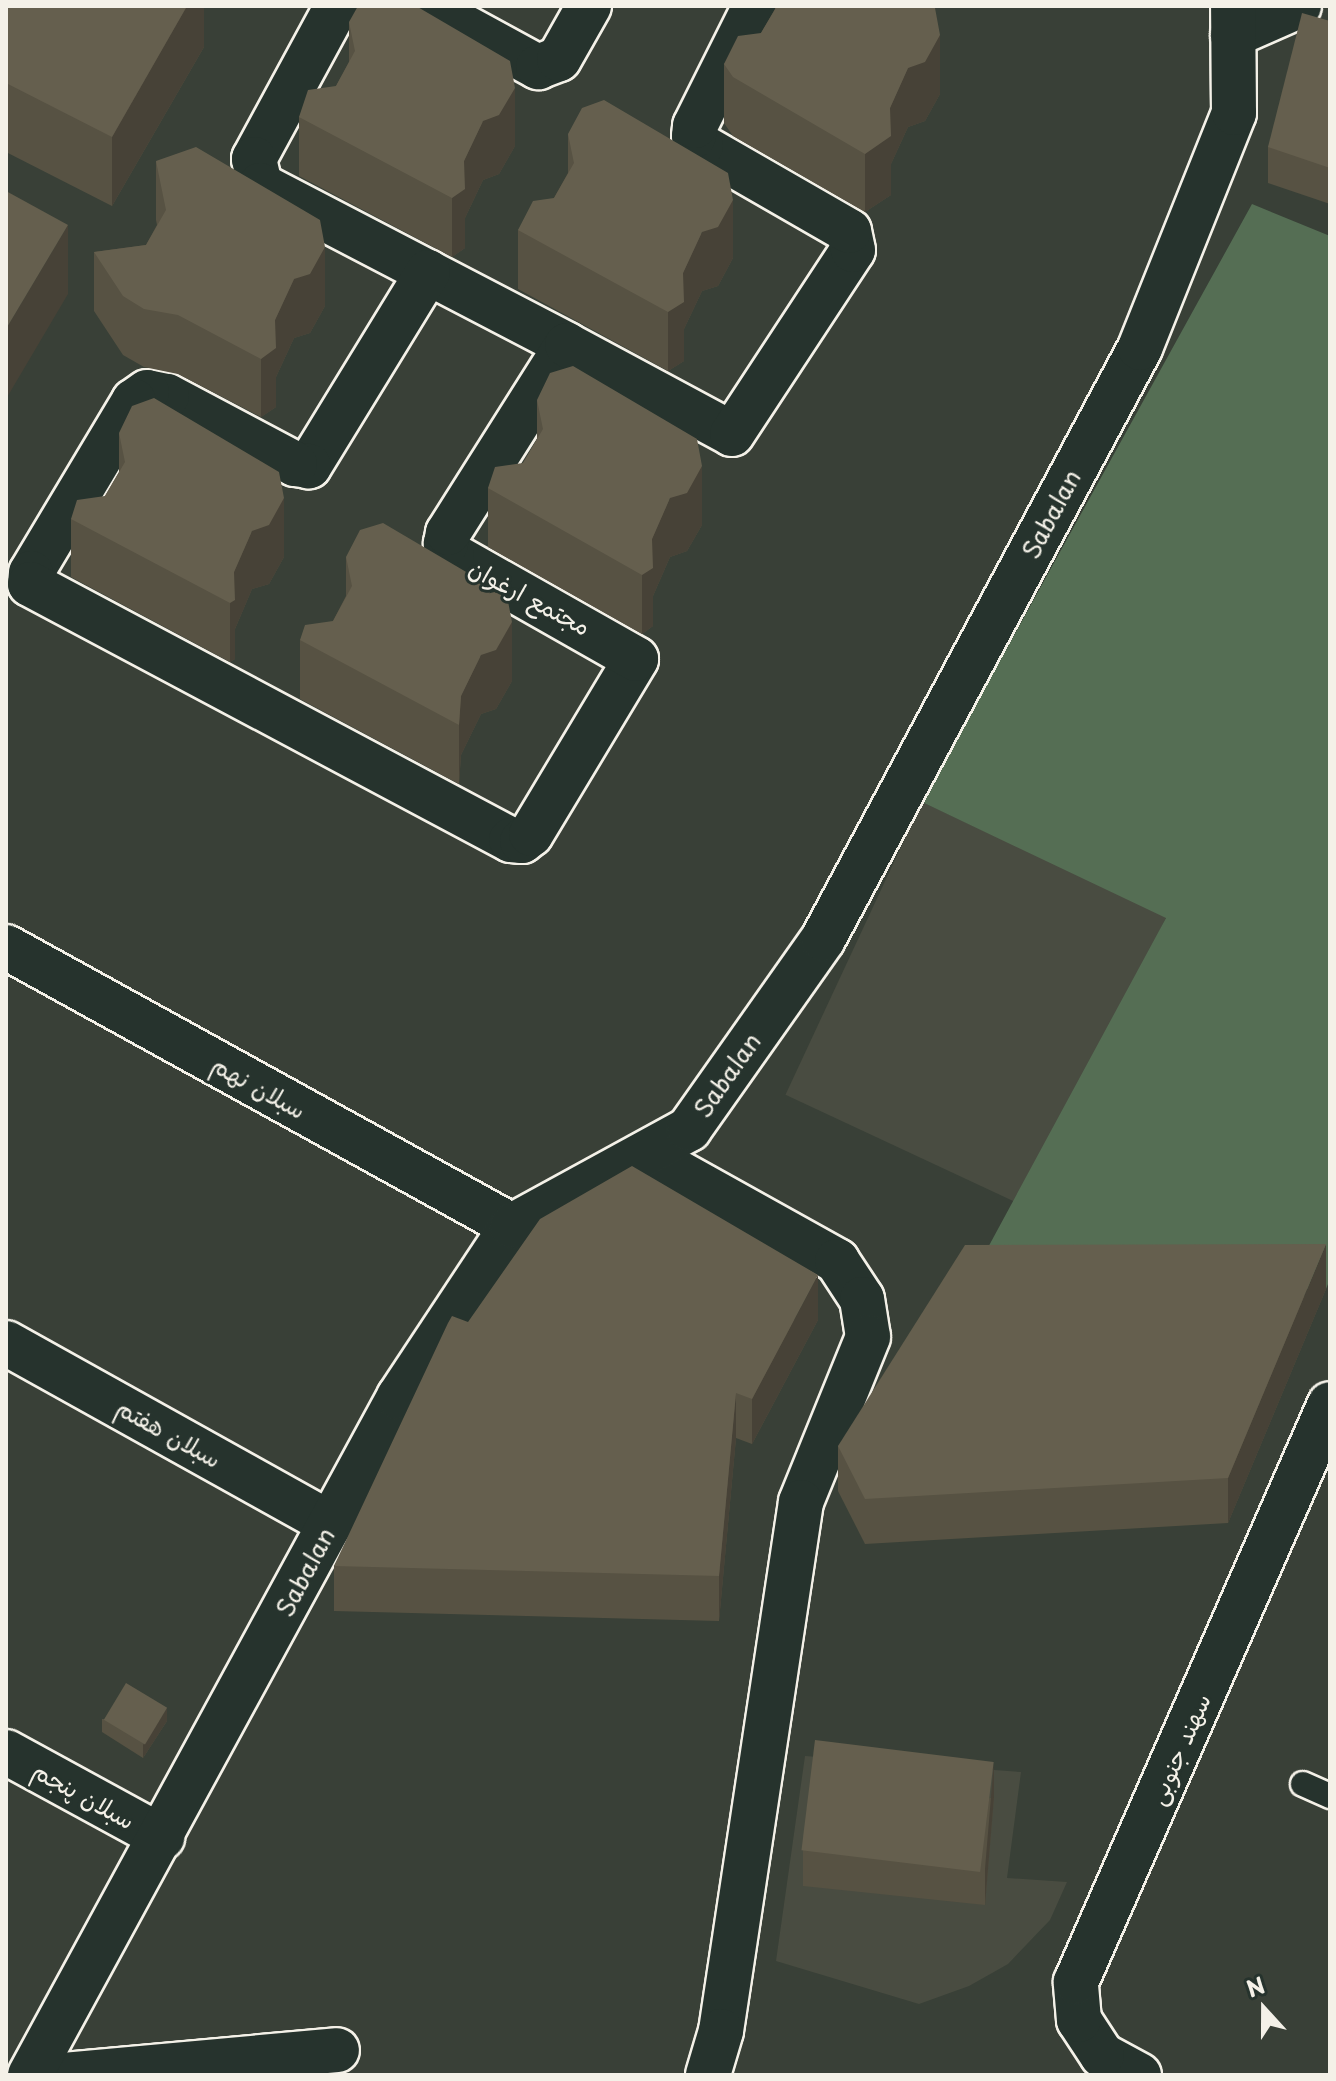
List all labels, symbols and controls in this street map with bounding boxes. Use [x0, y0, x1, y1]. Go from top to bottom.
street label: Sabalan [1016, 465, 1086, 563]
street label: مجتمع ارغوان [464, 553, 596, 641]
street label: Sabalan [688, 1027, 766, 1123]
street label: سبلان نهم [207, 1049, 311, 1125]
street label: سبلان هفتم [112, 1392, 226, 1474]
street label: Sabalan [270, 1523, 340, 1621]
street label: سهند جنوبی [1142, 1689, 1216, 1809]
street label: سبلان پنجم [28, 1755, 140, 1835]
text: N [1241, 1968, 1269, 2005]
north arrow [1224, 1969, 1304, 2049]

